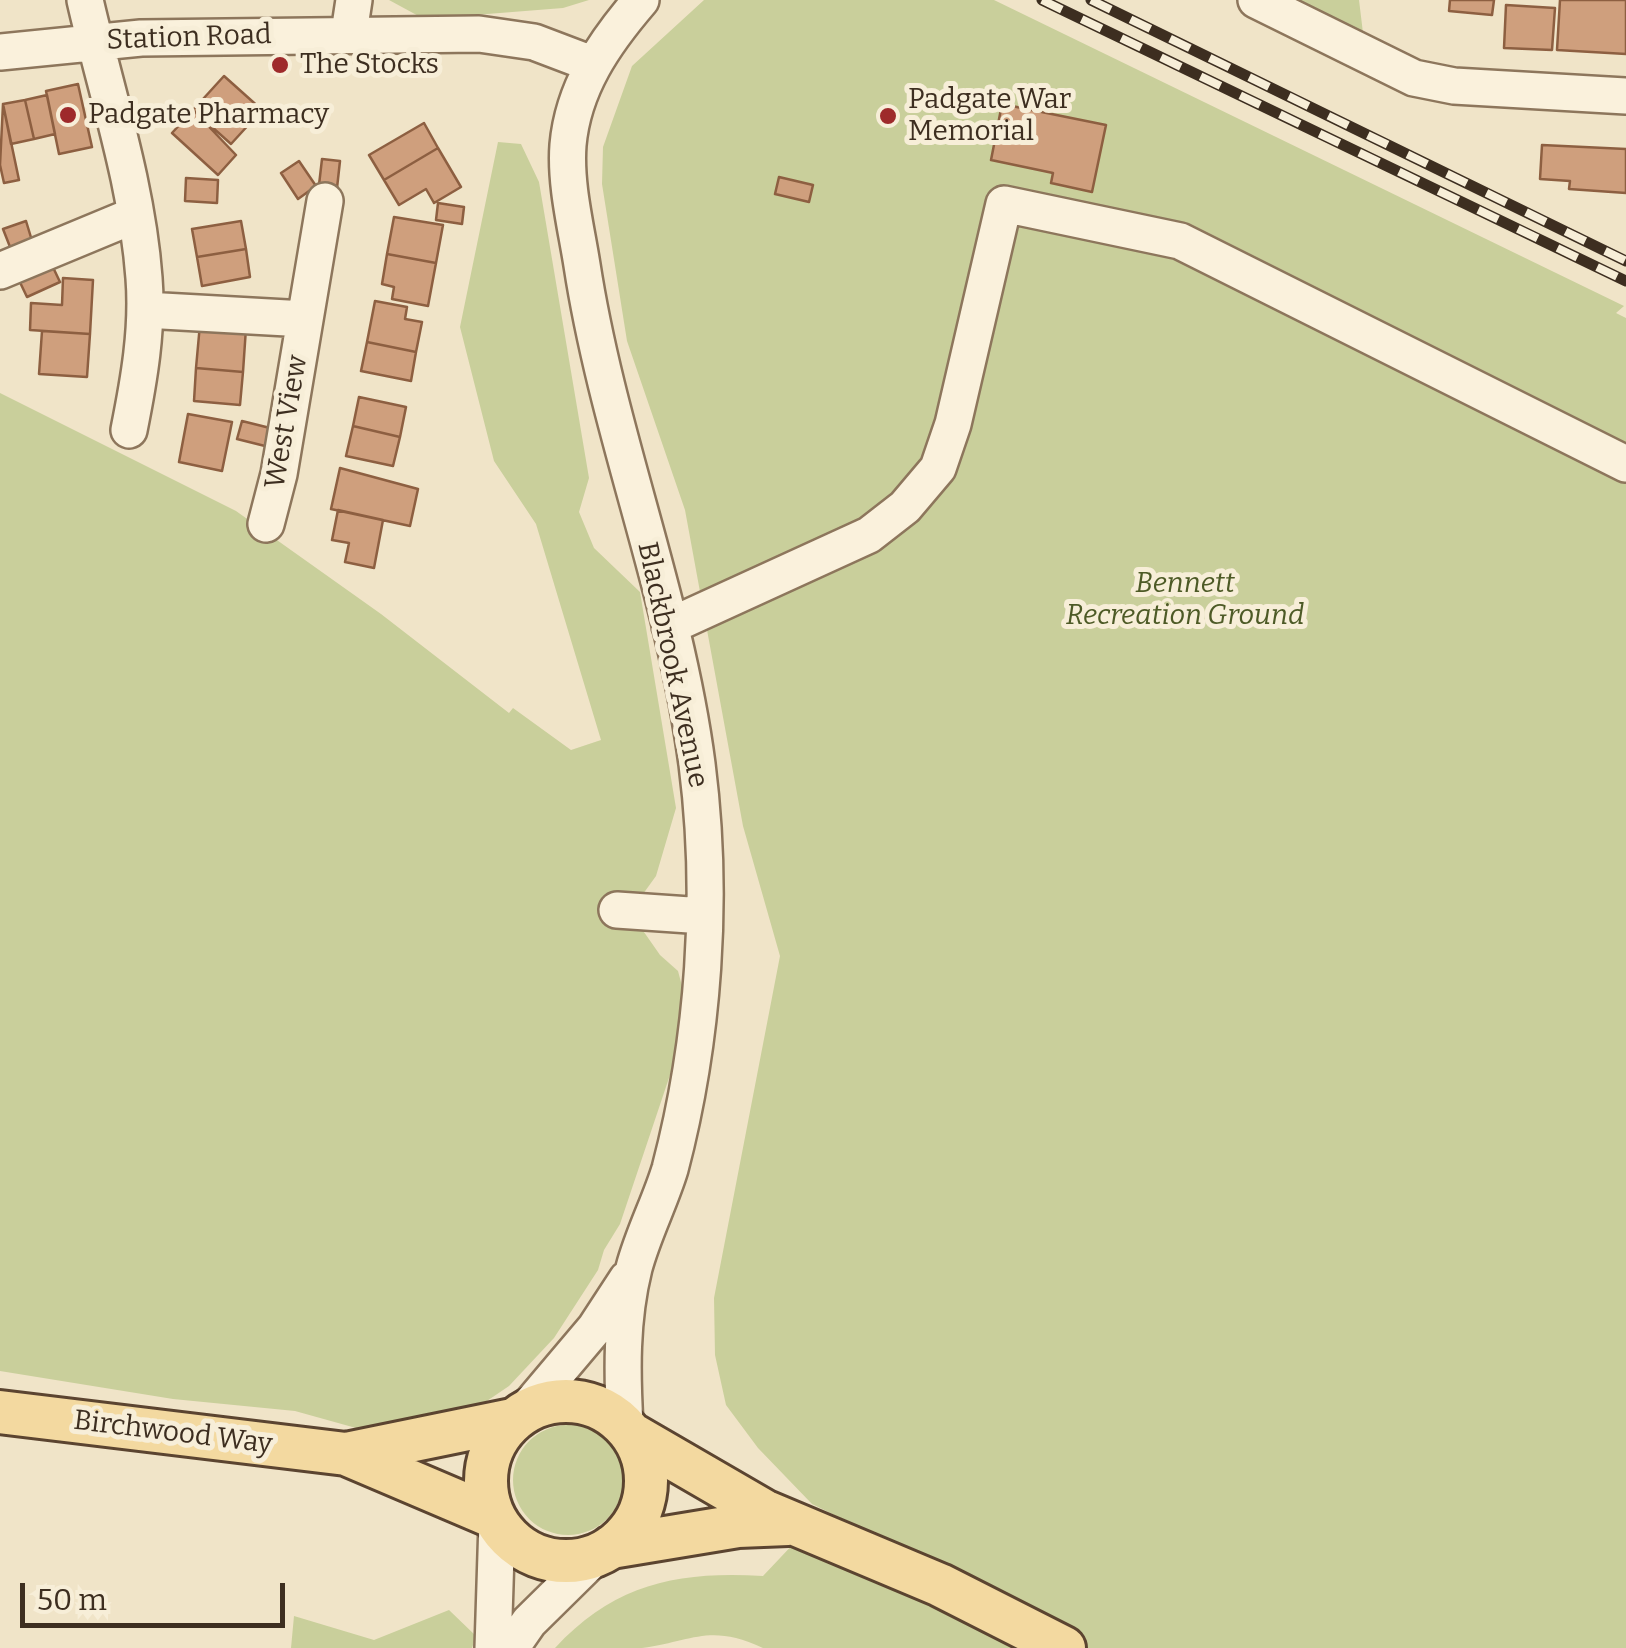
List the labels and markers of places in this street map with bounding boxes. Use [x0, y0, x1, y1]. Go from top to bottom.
place label: The Stocks [300, 48, 439, 82]
marker: The Stocks [269, 54, 291, 76]
place label: Padgate War Memorial [908, 83, 1071, 149]
place label: Padgate Pharmacy [88, 98, 329, 132]
marker: Padgate Pharmacy [57, 104, 79, 126]
marker: Padgate War Memorial [877, 105, 899, 127]

